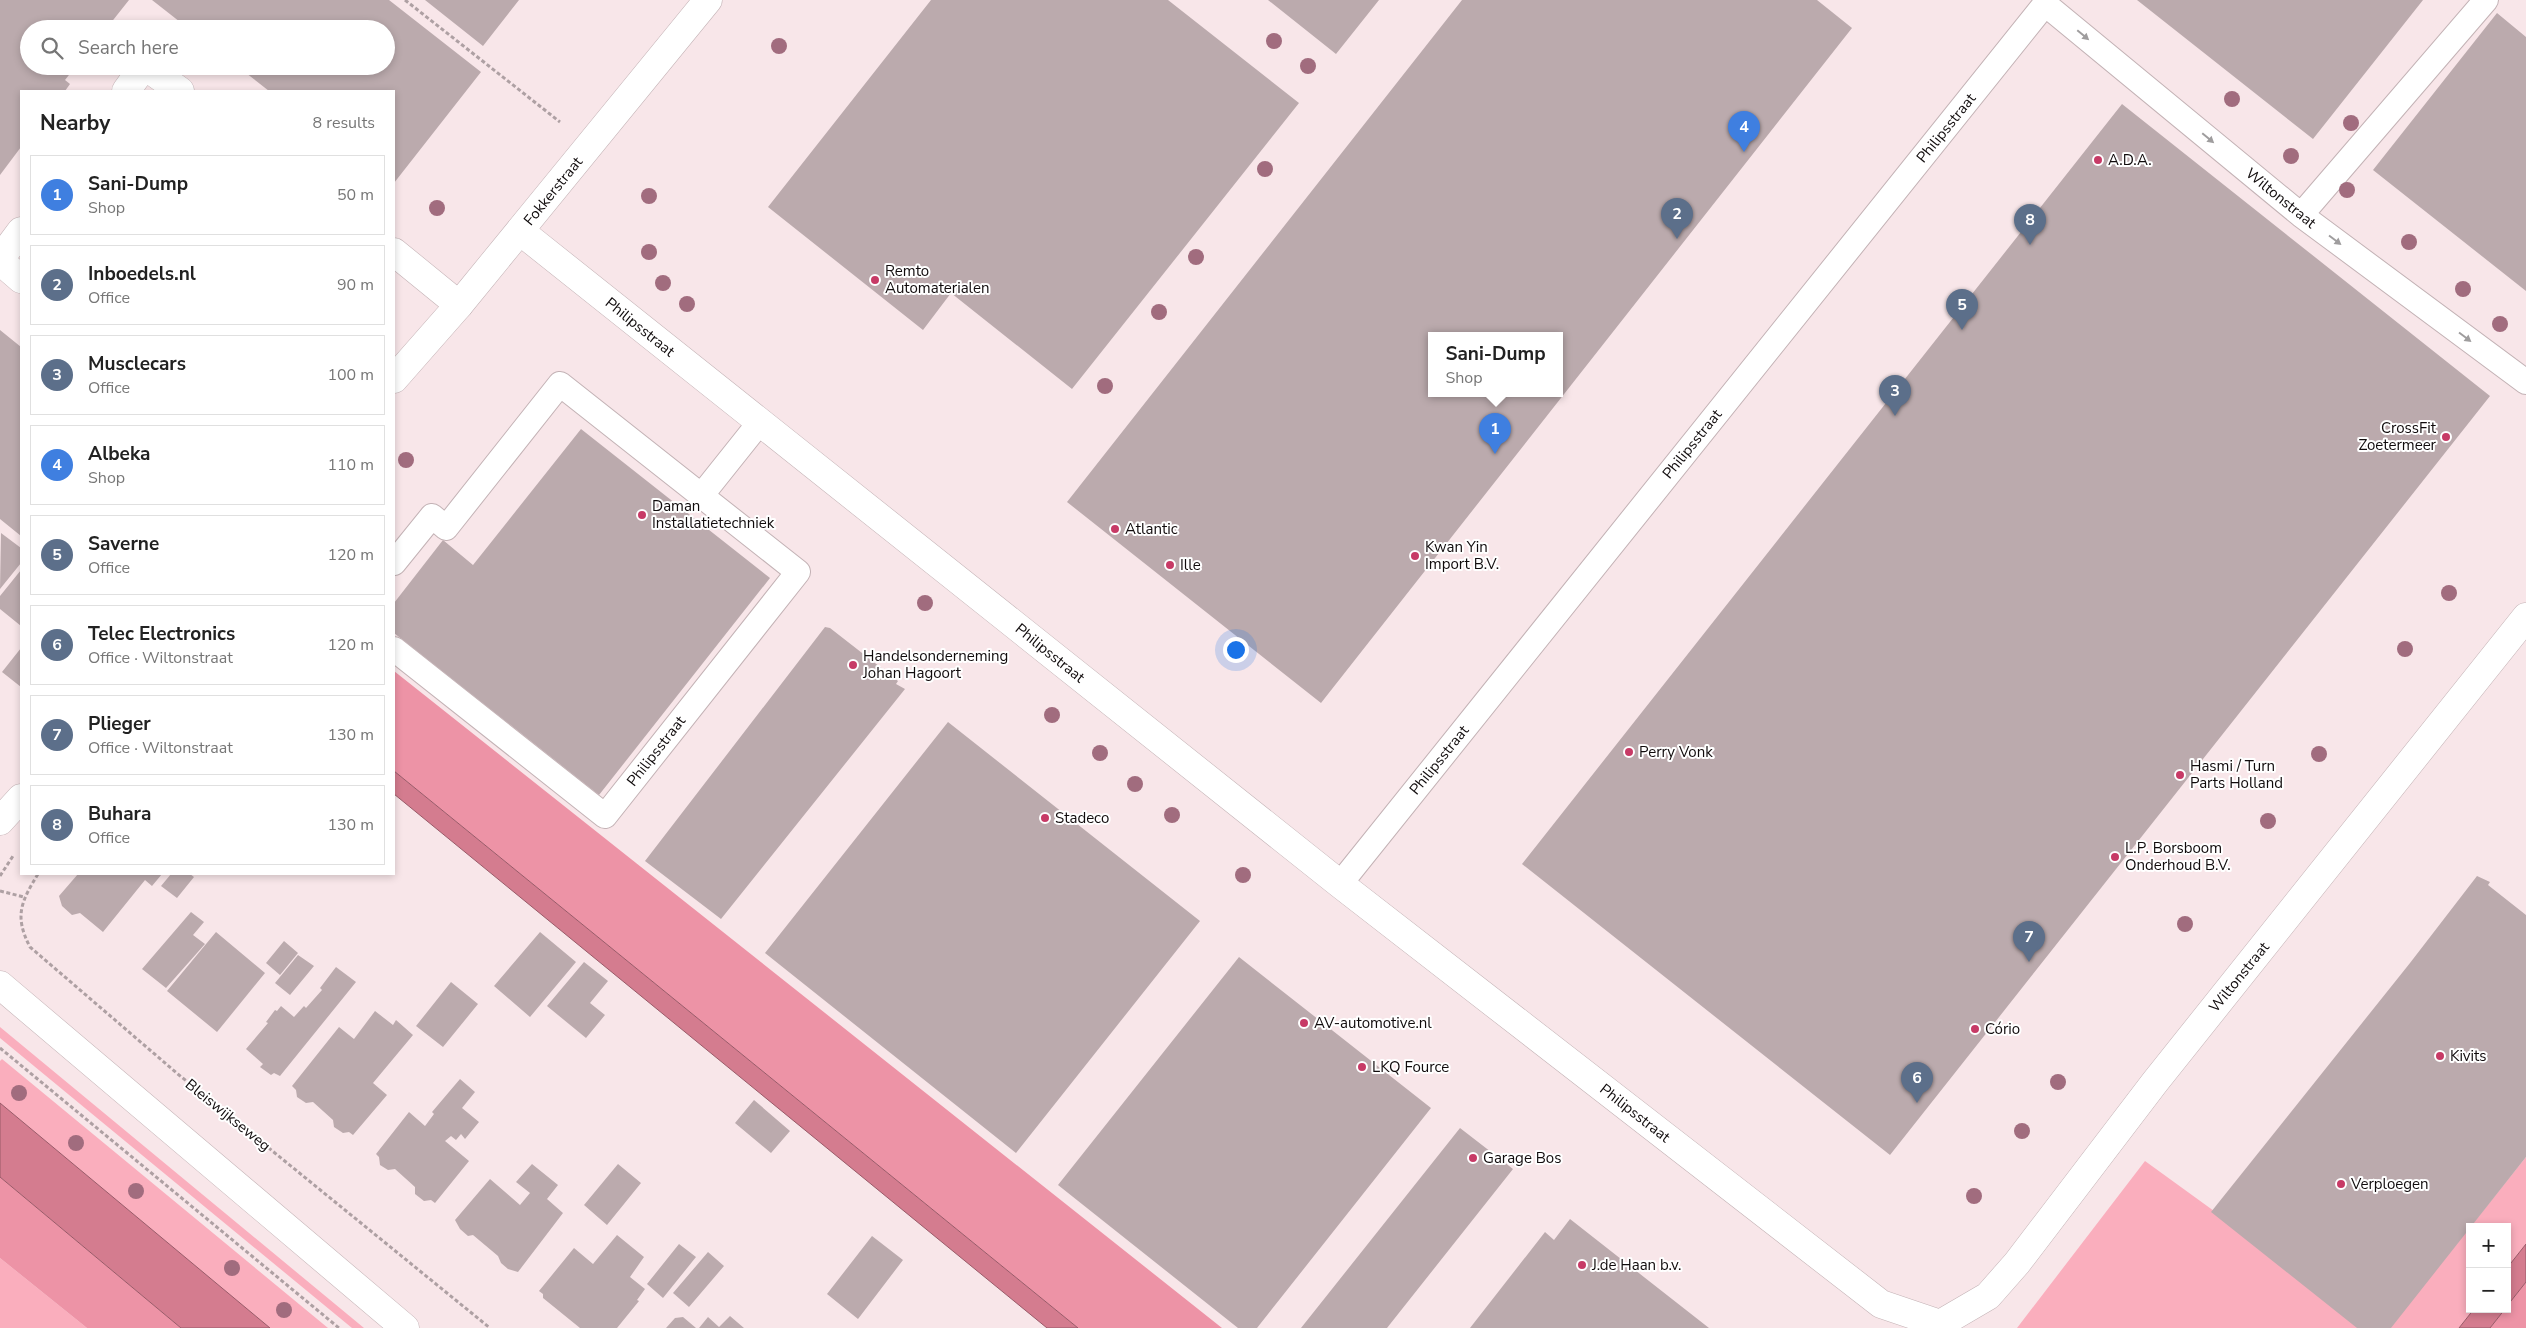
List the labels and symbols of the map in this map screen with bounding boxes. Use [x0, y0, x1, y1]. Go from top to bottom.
one-way arrow [2076, 29, 2089, 40]
street label: Philipsstraat [1912, 88, 1981, 167]
pin: 4 [1728, 111, 1760, 152]
one-way arrow [2201, 133, 2214, 144]
place label: A.D.A. [2108, 150, 2152, 170]
street label: Fokkerstraat [519, 152, 587, 230]
marker: A.D.A. [2092, 154, 2104, 166]
street label: Wiltonstraat [2242, 163, 2321, 233]
pin: 2 [1661, 198, 1693, 239]
pin: 8 [2014, 204, 2046, 245]
one-way arrow [2328, 235, 2342, 245]
place label: Remto Automaterialen [885, 261, 989, 298]
marker: Remto Automaterialen [869, 274, 881, 286]
pin: 5 [1946, 289, 1978, 330]
street label: Philipsstraat [601, 293, 680, 362]
one-way arrow [2458, 331, 2471, 342]
pin: 3 [1879, 375, 1911, 416]
street label: Philipsstraat [1658, 404, 1727, 483]
pin: 1 [1479, 413, 1511, 454]
place label: CrossFit Zoetermeer [2358, 418, 2437, 455]
marker: CrossFit Zoetermeer [2440, 431, 2452, 443]
place label: Daman Installatietechniek [652, 496, 775, 533]
marker: Daman Installatietechniek [636, 509, 648, 521]
place label: Atlantic [1125, 519, 1178, 539]
marker: Atlantic [1109, 523, 1121, 535]
place label: Kwan Yin Import B.V. [1425, 537, 1499, 574]
marker: Kwan Yin Import B.V. [1409, 550, 1421, 562]
place label: Ille [1180, 555, 1201, 575]
marker: Ille [1164, 559, 1176, 571]
street label: Philipsstraat [1011, 619, 1090, 688]
your location [1223, 637, 1249, 663]
place label: Handelsonderneming Johan Hagoort [862, 646, 1008, 683]
marker: Handelsonderneming Johan Hagoort [847, 659, 859, 671]
street label: Philipsstraat [622, 711, 690, 790]
street label: Philipsstraat [1405, 720, 1474, 799]
place label: Perry Vonk [1639, 742, 1713, 762]
marker: Perry Vonk [1623, 746, 1635, 758]
place label: Hasmi / Turn Parts Holland [2190, 756, 2283, 793]
marker: Hasmi / Turn Parts Holland [2174, 769, 2186, 781]
place label: Stadeco [1055, 808, 1109, 828]
marker: Stadeco [1039, 812, 1051, 824]
place label: L.P. Borsboom Onderhoud B.V. [2125, 838, 2231, 875]
marker: L.P. Borsboom Onderhoud B.V. [2109, 851, 2121, 863]
pin: 7 [2013, 921, 2045, 962]
street label: Wiltonstraat [2204, 937, 2274, 1016]
place label: AV-automotive.nl [1314, 1013, 1432, 1033]
marker: AV-automotive.nl [1298, 1017, 1310, 1029]
place label: Cório [1985, 1019, 2020, 1039]
marker: Cório [1969, 1023, 1981, 1035]
place label: Kivits [2450, 1046, 2487, 1066]
marker: Kivits [2434, 1050, 2446, 1062]
place label: LKQ Fource [1372, 1057, 1449, 1077]
marker: LKQ Fource [1356, 1061, 1368, 1073]
pin: 6 [1901, 1062, 1933, 1103]
street label: Bleiswijkseweg [181, 1074, 275, 1156]
street label: Philipsstraat [1596, 1079, 1675, 1147]
place label: Garage Bos [1483, 1148, 1561, 1168]
marker: Garage Bos [1467, 1152, 1479, 1164]
place label: Verploegen [2350, 1174, 2429, 1194]
marker: Verploegen [2335, 1178, 2347, 1190]
place label: J.de Haan b.v. [1591, 1255, 1682, 1275]
marker: J.de Haan b.v. [1576, 1259, 1588, 1271]

